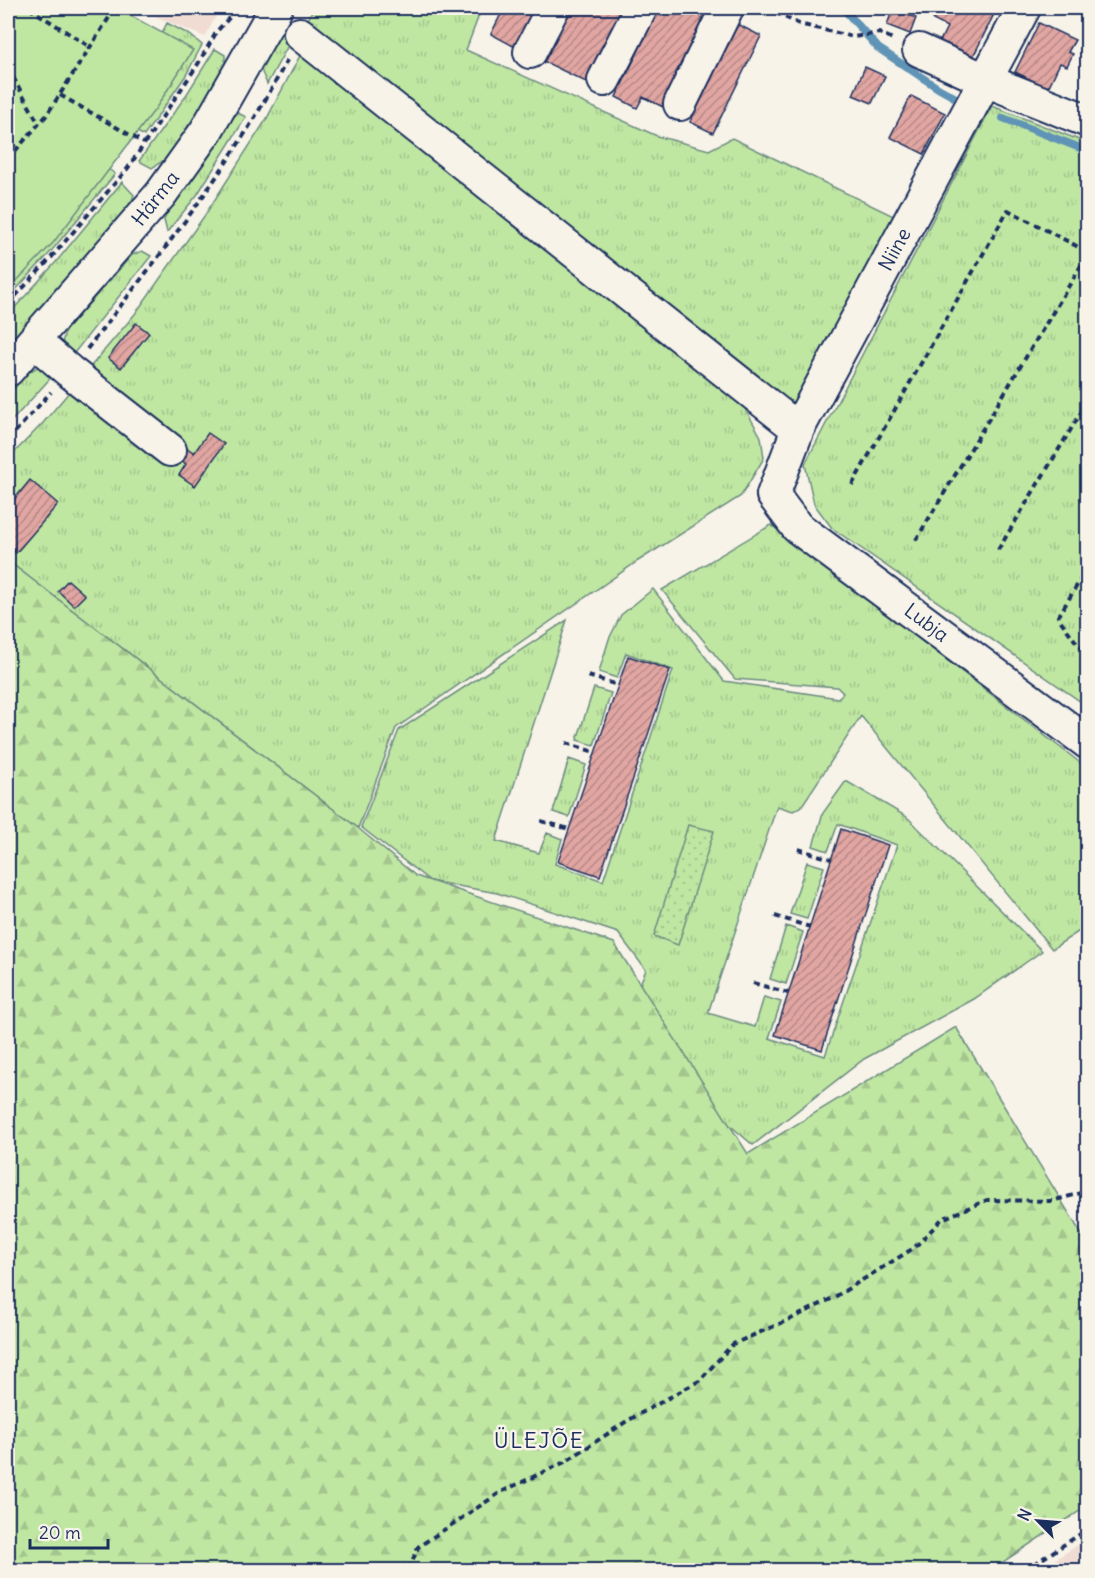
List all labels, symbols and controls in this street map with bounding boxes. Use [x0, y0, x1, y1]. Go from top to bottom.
street label: Härma [126, 166, 184, 230]
street label: Niine [872, 223, 916, 275]
street label: Lubja [900, 597, 954, 647]
district label: ÜLEJÕE [494, 1426, 584, 1454]
north arrow [1008, 1491, 1068, 1551]
text: N [1013, 1505, 1036, 1524]
scale bar [30, 1512, 108, 1550]
text: 20 m [39, 1521, 81, 1544]

